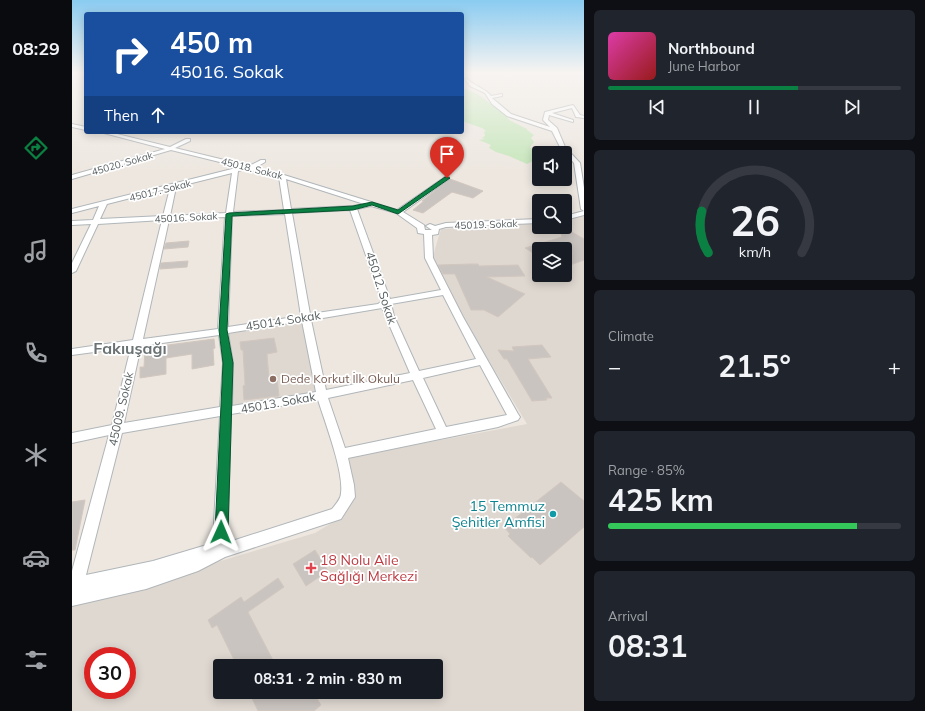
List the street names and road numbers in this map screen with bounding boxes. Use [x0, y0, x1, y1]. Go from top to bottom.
street label: 45020. Sokak [90, 148, 155, 178]
street label: 45018. Sokak [220, 155, 285, 183]
street label: 45017. Sokak [128, 176, 193, 204]
street label: 45016. Sokak [154, 209, 219, 226]
street label: 45019. Sokak [454, 217, 519, 232]
street label: 45012. Sokak [363, 250, 401, 327]
street label: 45014. Sokak [244, 307, 322, 334]
street label: 45009. Sokak [105, 370, 137, 447]
street label: 45013. Sokak [239, 388, 317, 416]

